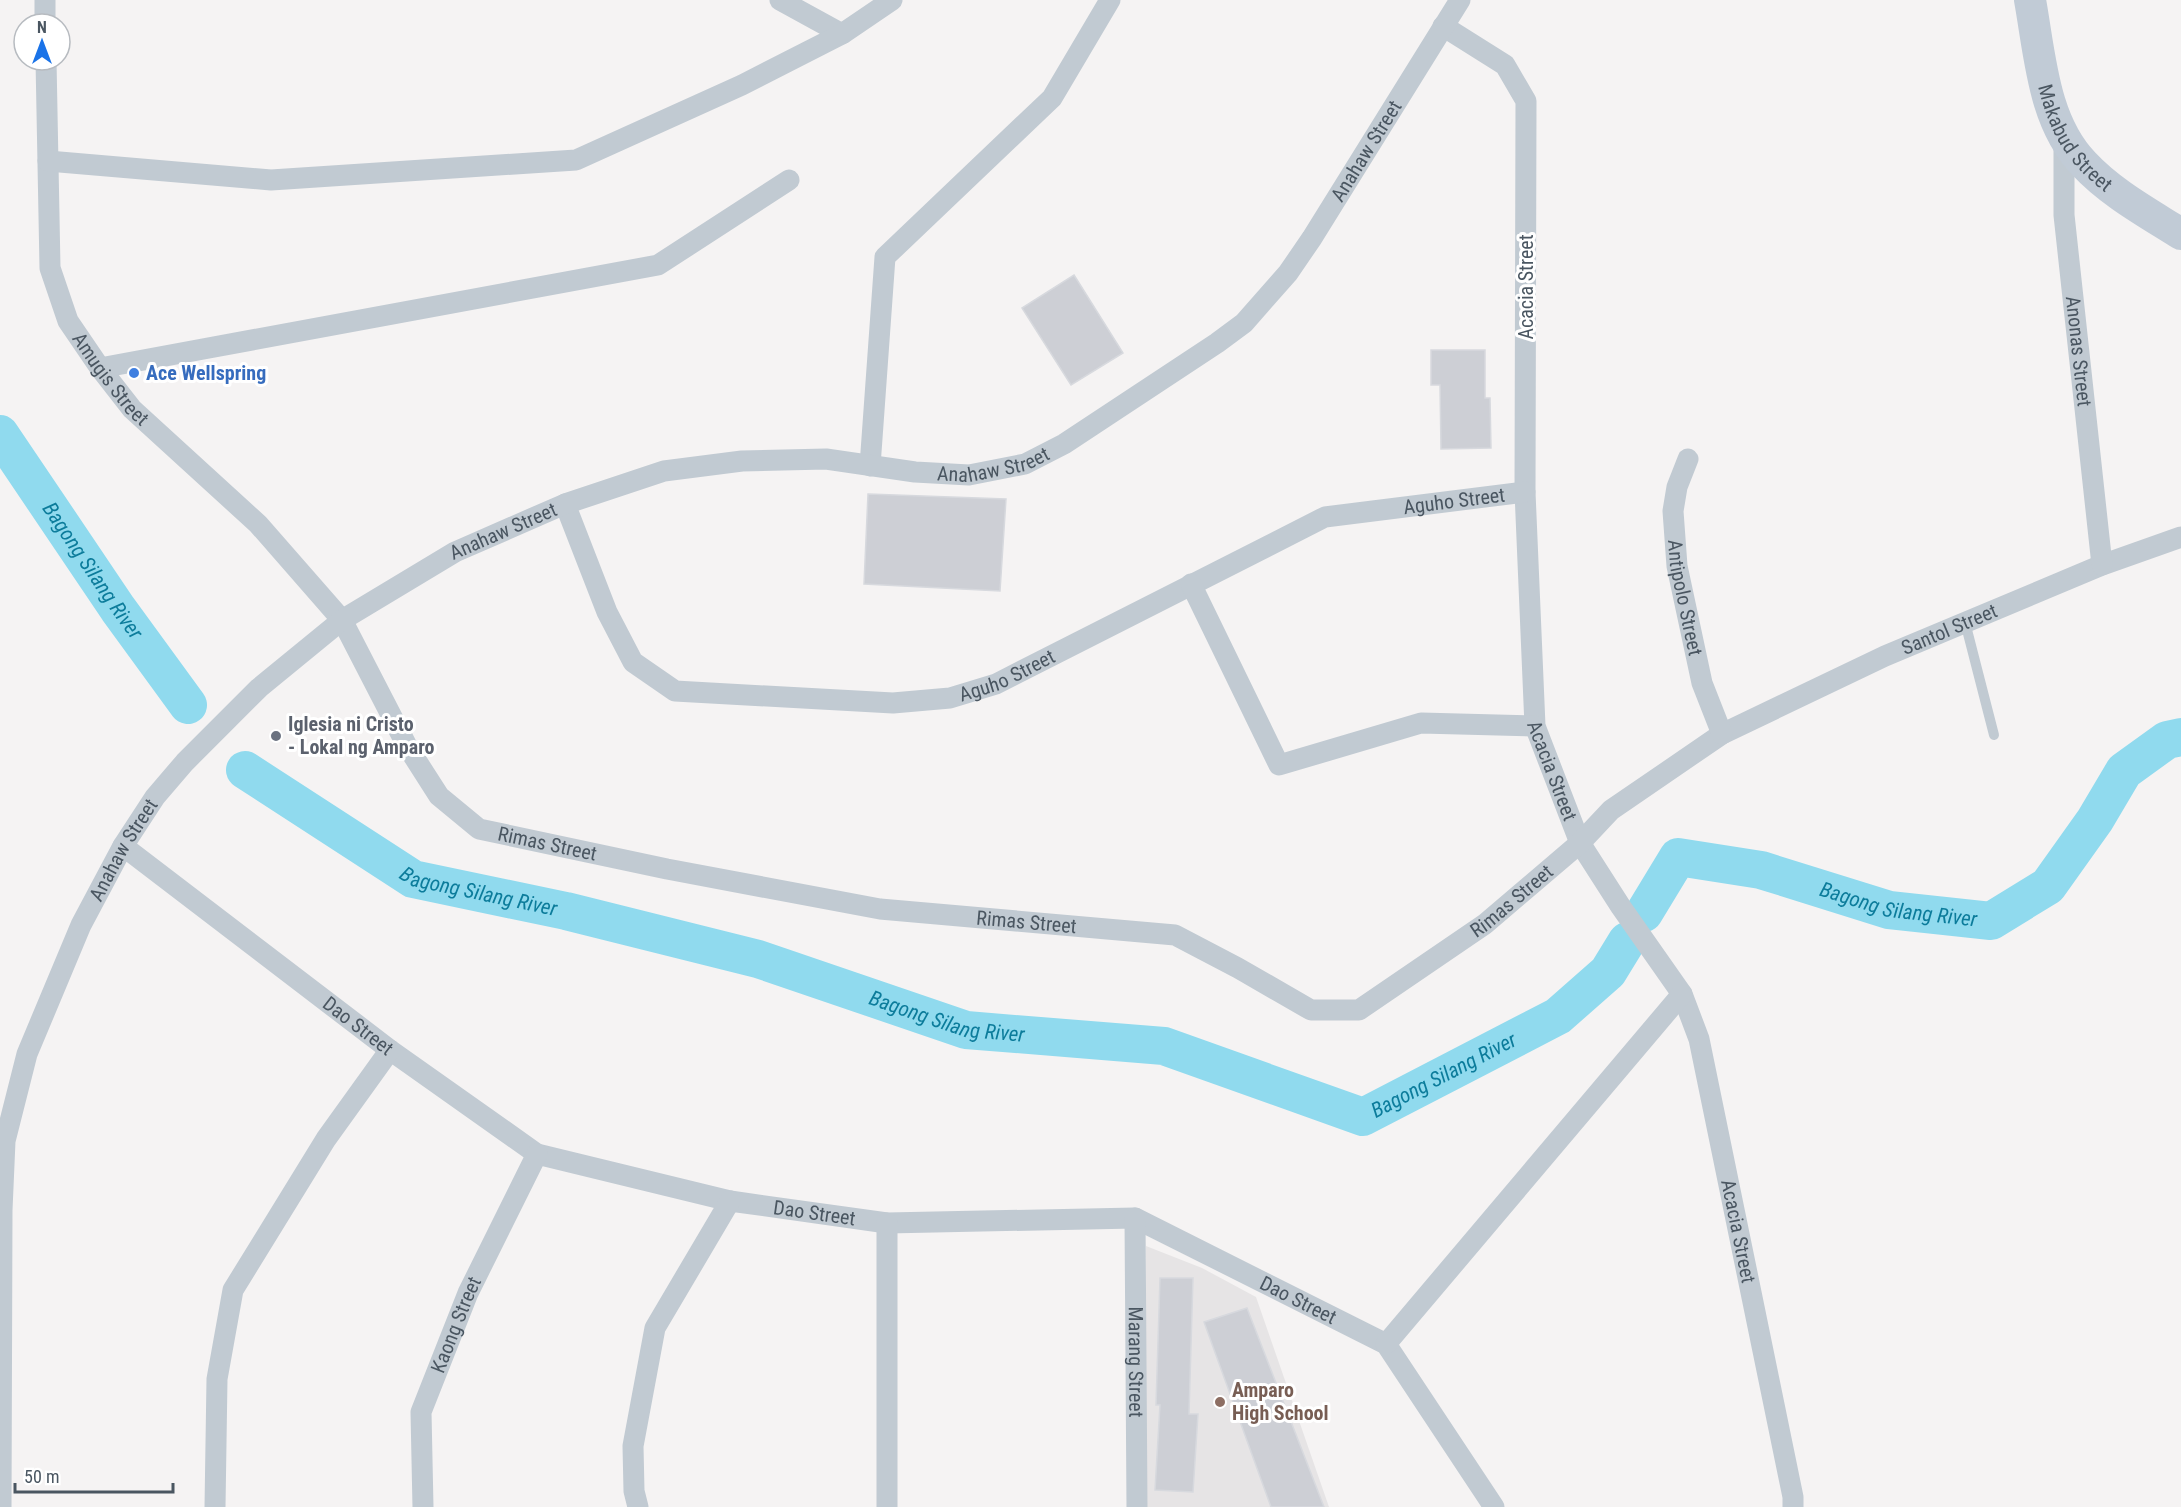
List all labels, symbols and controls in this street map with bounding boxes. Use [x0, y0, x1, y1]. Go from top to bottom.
north arrow [12, 12, 72, 72]
text: N [37, 18, 47, 37]
street label: Makabud Street [2033, 82, 2117, 197]
street label: Anahaw Street [1326, 96, 1407, 206]
street label: Acacia Street [1514, 234, 1538, 340]
street label: Anonas Street [2061, 295, 2097, 408]
street label: Amugis Street [67, 328, 154, 431]
place label: Ace Wellspring [146, 361, 266, 385]
marker: Ace Wellspring [127, 366, 141, 380]
street label: Anahaw Street [936, 442, 1053, 487]
street label: Aguho Street [1402, 483, 1506, 519]
street label: Anahaw Street [446, 497, 560, 565]
water label: Bagong Silang River [38, 498, 148, 644]
street label: Antipolo Street [1663, 539, 1708, 658]
street label: Santol Street [1898, 598, 2001, 660]
street label: Aguho Street [956, 644, 1059, 707]
place label: Iglesia ni Cristo - Lokal ng Amparo [288, 712, 434, 759]
street label: Acacia Street [1522, 717, 1582, 824]
marker: Iglesia ni Cristo - Lokal ng Amparo [269, 729, 283, 743]
street label: Anahaw Street [84, 794, 163, 905]
street label: Rimas Street [496, 821, 599, 866]
street label: Rimas Street [1466, 860, 1558, 943]
water label: Bagong Silang River [395, 862, 560, 921]
water label: Bagong Silang River [1817, 877, 1979, 931]
street label: Rimas Street [975, 906, 1078, 938]
water label: Bagong Silang River [866, 986, 1026, 1047]
street label: Dao Street [318, 991, 398, 1060]
water label: Bagong Silang River [1367, 1027, 1521, 1123]
street label: Acacia Street [1716, 1177, 1761, 1285]
street label: Dao Street [772, 1195, 857, 1230]
street label: Dao Street [1256, 1271, 1341, 1329]
street label: Kaong Street [426, 1273, 486, 1376]
street label: Marang Street [1124, 1306, 1148, 1418]
place label: Amparo High School [1232, 1378, 1329, 1425]
marker: Amparo High School [1213, 1395, 1227, 1409]
scale bar [15, 1456, 172, 1494]
text: 50 m [24, 1466, 59, 1487]

